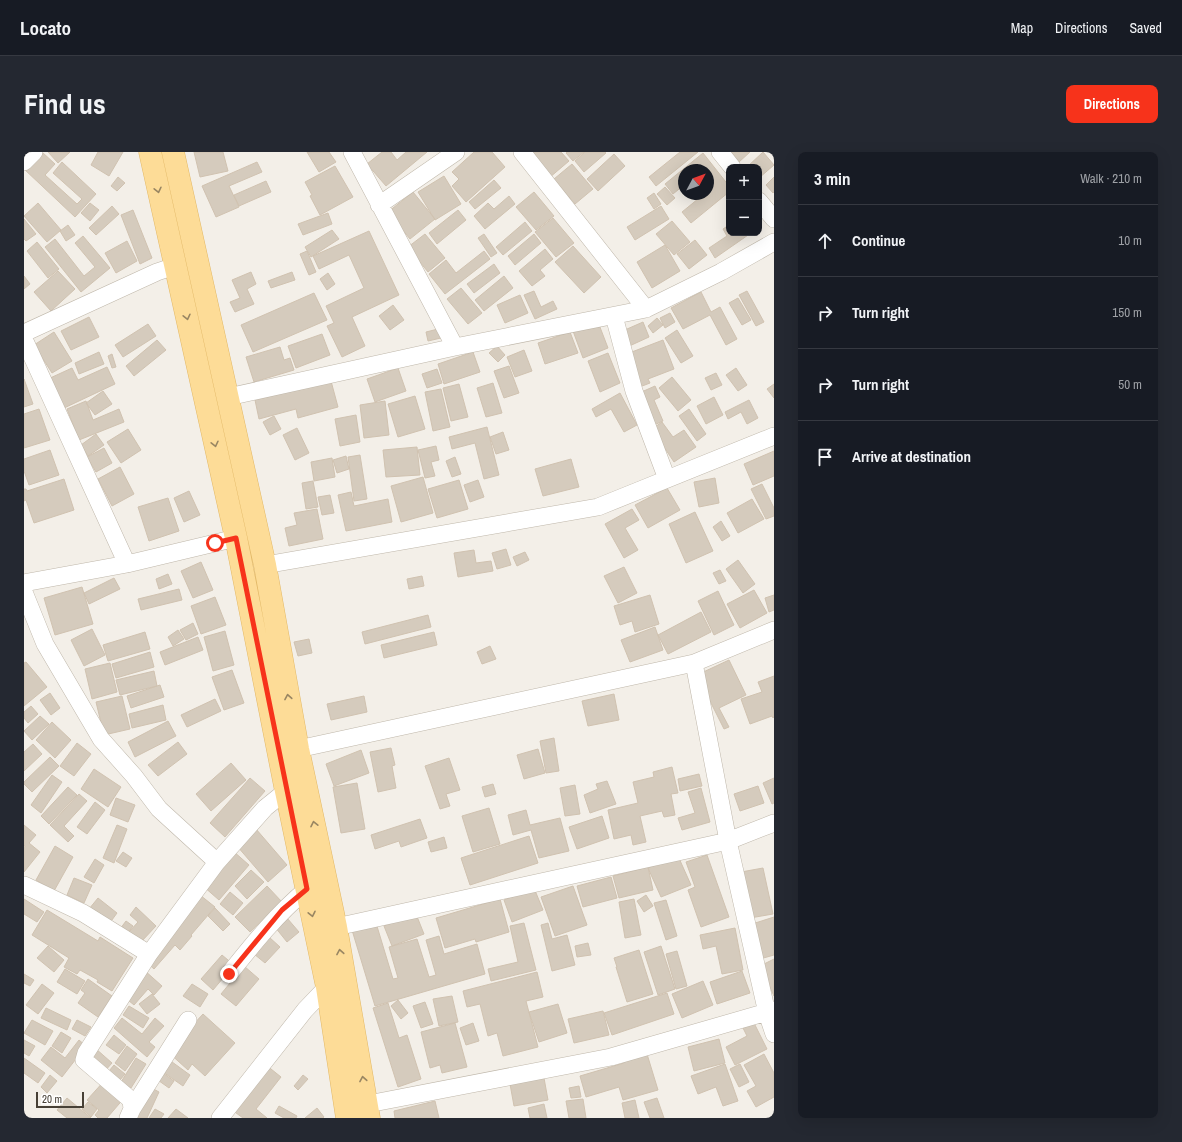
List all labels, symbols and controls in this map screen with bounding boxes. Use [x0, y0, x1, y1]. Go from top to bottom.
text: Locato [20, 15, 71, 41]
text: Map [1011, 19, 1033, 37]
text: Directions [1055, 19, 1107, 37]
text: Saved [1129, 19, 1162, 37]
text: Find us [24, 85, 106, 123]
button: Directions [1066, 85, 1158, 123]
north arrow [678, 164, 714, 200]
map controls [726, 164, 762, 236]
button: + [726, 164, 762, 200]
text: 3 min [814, 167, 850, 190]
text: Walk · 210 m [1080, 170, 1142, 187]
one-way arrow [154, 187, 162, 193]
button: − [726, 200, 762, 236]
icon: ahead [814, 230, 836, 252]
text: Continue [852, 230, 905, 251]
text: 10 m [1118, 232, 1142, 249]
icon: right [814, 302, 836, 324]
text: Turn right [852, 302, 909, 323]
text: 150 m [1112, 304, 1142, 321]
one-way arrow [182, 314, 190, 320]
icon: right [814, 374, 836, 396]
text: Turn right [852, 374, 909, 395]
text: 50 m [1118, 376, 1142, 393]
one-way arrow [211, 441, 219, 447]
icon: arrive [814, 446, 836, 468]
text: Arrive at destination [852, 446, 971, 467]
route start [206, 534, 224, 552]
one-way arrow [285, 694, 293, 700]
one-way arrow [310, 821, 318, 827]
one-way arrow [308, 911, 316, 917]
one-way arrow [336, 948, 345, 955]
route end [220, 965, 238, 983]
one-way arrow [360, 1076, 368, 1083]
scale bar [36, 1090, 84, 1109]
text: 20 m [42, 1092, 62, 1106]

